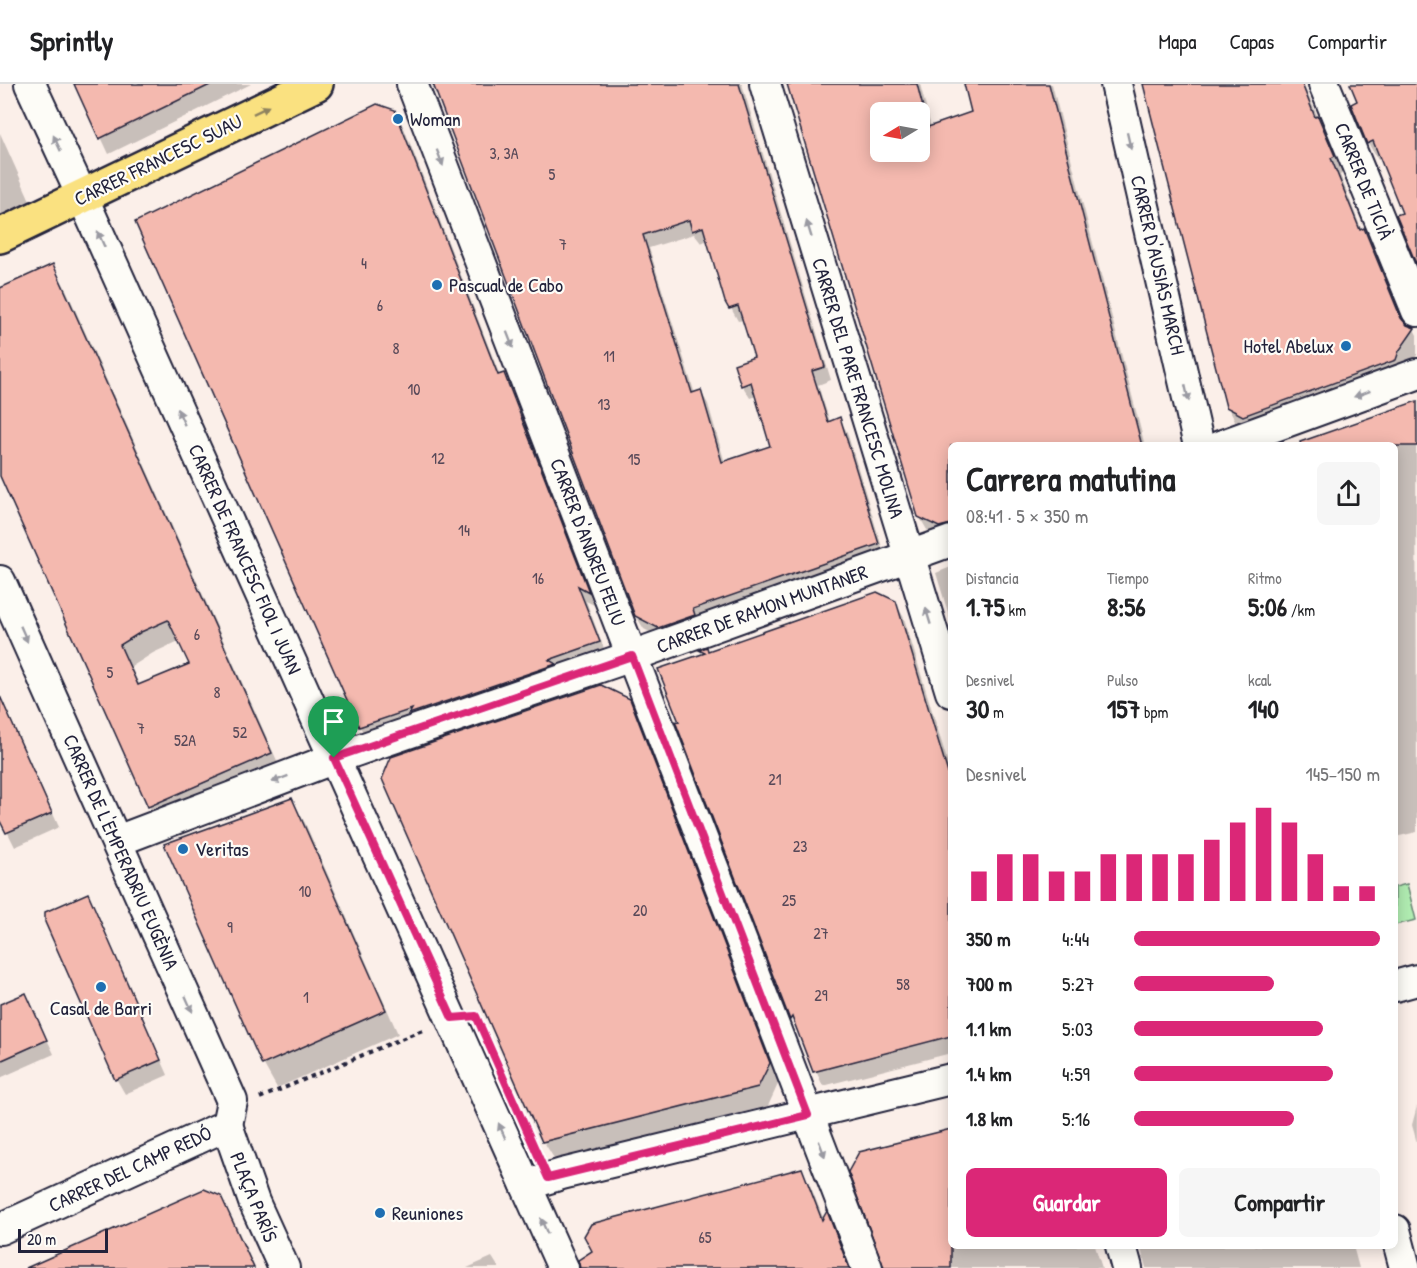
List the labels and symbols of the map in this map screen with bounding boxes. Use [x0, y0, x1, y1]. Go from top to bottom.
north arrow [870, 102, 930, 162]
place label: Woman [410, 105, 461, 132]
one-way arrow [252, 106, 270, 116]
street label: CARRER FRANCESC SUAU [69, 107, 246, 212]
marker: Woman [391, 112, 405, 126]
street label: CARRER DE TICIÀ [1329, 118, 1400, 243]
one-way arrow [1125, 132, 1135, 150]
one-way arrow [53, 135, 62, 152]
house number: 3, 3A [489, 142, 519, 164]
one-way arrow [436, 149, 445, 167]
house number: 5 [549, 163, 556, 185]
street label: CARRER D'AUSIÀS MARCH [1125, 172, 1192, 357]
one-way arrow [804, 220, 813, 238]
one-way arrow [97, 231, 106, 248]
house number: 7 [559, 233, 567, 255]
house number: 4 [361, 252, 367, 274]
street label: CARRER DEL PARE FRANCESC MOLINA [806, 254, 911, 521]
place label: Pascual de Cabo [449, 271, 563, 298]
marker: Pascual de Cabo [430, 278, 444, 292]
house number: 6 [377, 294, 383, 316]
one-way arrow [506, 331, 515, 349]
place label: Hotel Abelux [1244, 332, 1334, 359]
house number: 8 [393, 337, 400, 359]
marker: Hotel Abelux [1339, 339, 1353, 353]
house number: 11 [603, 345, 615, 367]
house number: 10 [408, 378, 420, 400]
one-way arrow [1183, 383, 1192, 402]
one-way arrow [1353, 390, 1371, 400]
house number: 13 [598, 393, 610, 415]
one-way arrow [177, 409, 186, 426]
street label: CARRER DE FRANCESC FIOL I JUAN [182, 439, 308, 678]
house number: 12 [431, 447, 445, 469]
house number: 15 [628, 448, 641, 470]
street label: CARRER D'ANDREU FELIU [544, 454, 633, 629]
house number: 14 [458, 519, 470, 541]
street label: CARRER DE RAMON MUNTANER [653, 558, 871, 659]
house number: 16 [532, 567, 544, 589]
one-way arrow [923, 607, 932, 625]
house number: 6 [194, 623, 200, 645]
one-way arrow [20, 625, 29, 643]
house number: 5 [107, 661, 114, 683]
house number: 8 [214, 681, 221, 703]
pin [308, 696, 359, 758]
house number: 7 [137, 717, 145, 739]
house number: 52 [233, 721, 248, 743]
house number: 52A [174, 729, 196, 751]
street label: CARRER DE L'EMPERADRIU EUGÈNIA [57, 730, 186, 974]
house number: 21 [768, 768, 782, 790]
one-way arrow [271, 775, 289, 784]
place label: Veritas [195, 835, 249, 862]
house number: 23 [793, 835, 807, 857]
marker: Veritas [176, 842, 190, 856]
house number: 10 [299, 880, 311, 902]
house number: 25 [782, 889, 796, 911]
house number: 20 [633, 899, 647, 921]
house number: 9 [227, 916, 233, 938]
house number: 27 [813, 922, 829, 944]
house number: 58 [896, 973, 910, 995]
marker: Casal de Barri [94, 980, 108, 994]
house number: 29 [814, 984, 828, 1006]
house number: 1 [303, 986, 309, 1008]
place label: Casal de Barri [50, 994, 152, 1021]
one-way arrow [184, 995, 194, 1013]
street label: CARRER DEL CAMP REDÓ [44, 1119, 216, 1218]
one-way arrow [497, 1122, 507, 1140]
one-way arrow [817, 1141, 827, 1159]
street label: PLAÇA PARÍS [224, 1148, 285, 1246]
place label: Reuniones [392, 1199, 464, 1226]
marker: Reuniones [373, 1206, 387, 1220]
one-way arrow [540, 1218, 549, 1235]
scale bar [18, 1226, 108, 1254]
house number: 65 [698, 1226, 712, 1248]

